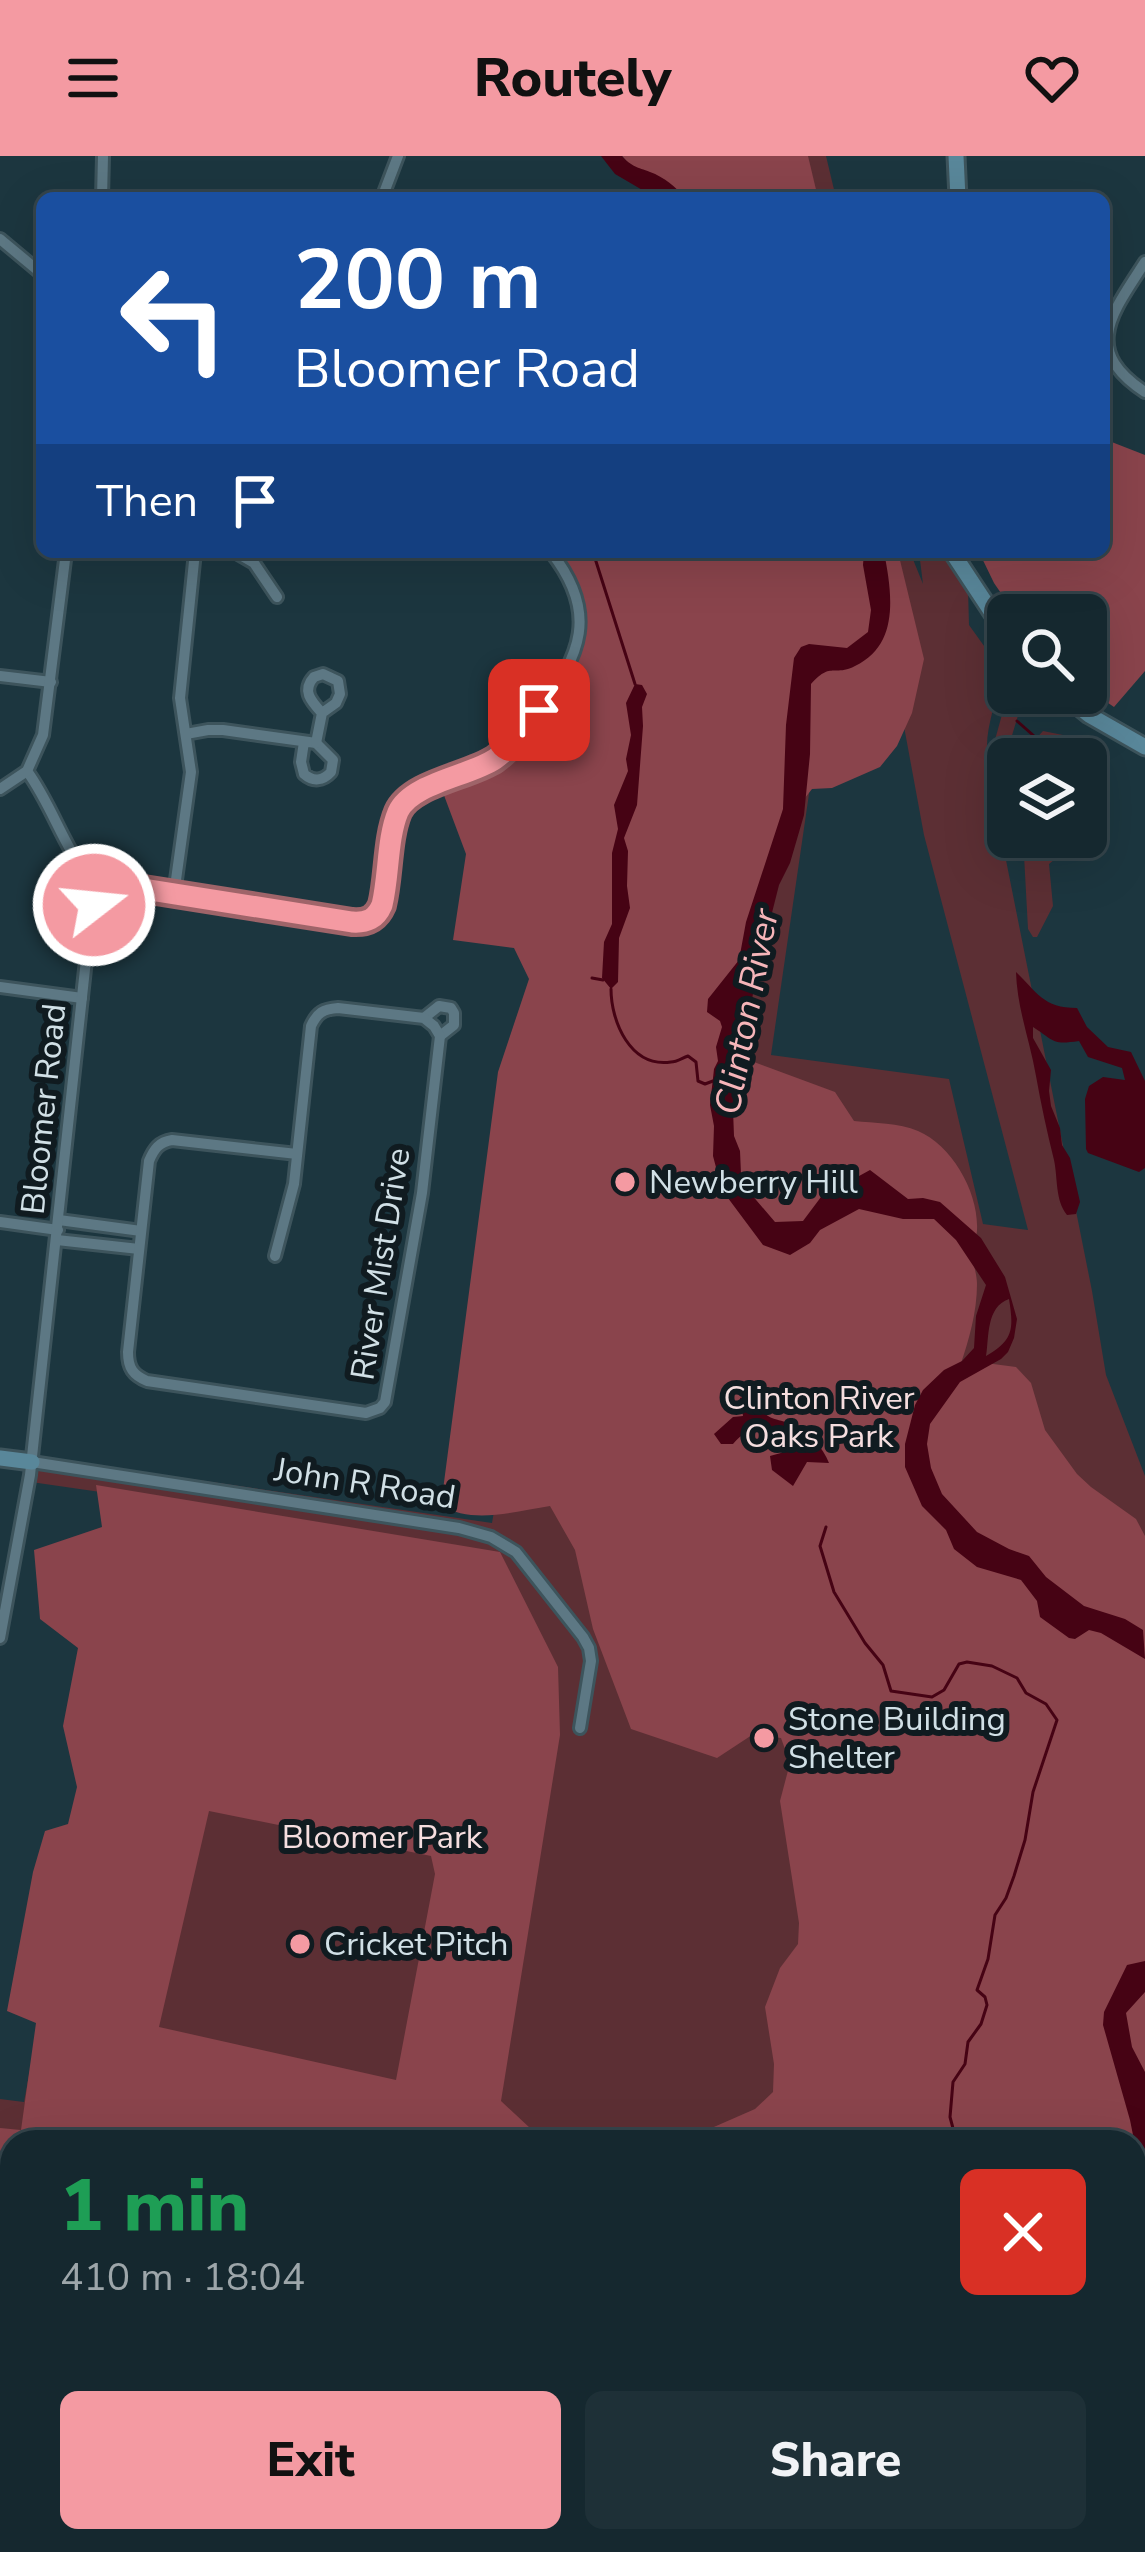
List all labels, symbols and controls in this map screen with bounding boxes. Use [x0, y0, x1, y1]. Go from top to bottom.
text: Routely [474, 41, 671, 115]
icon: menu [60, 45, 126, 111]
icon: heart [1019, 45, 1085, 111]
text: 200 m [294, 223, 542, 338]
icon: left [96, 240, 252, 396]
text: Bloomer Road [294, 332, 640, 406]
icon: arrive [222, 468, 288, 534]
text: Then [96, 471, 198, 532]
map controls [987, 594, 1107, 858]
button: search [987, 594, 1107, 714]
pin [488, 659, 590, 761]
icon: arrive [506, 677, 572, 743]
button: layers [987, 738, 1107, 858]
position arrow [31, 842, 157, 968]
water label: Clinton River [703, 904, 791, 1119]
street label: Bloomer Road [11, 1001, 77, 1217]
street label: River Mist Drive [340, 1145, 422, 1383]
place label: Newberry Hill [649, 1160, 858, 1205]
marker: Newberry Hill [612, 1169, 638, 1195]
park label: Clinton River Oaks Park [723, 1376, 915, 1459]
street label: John R Road [270, 1447, 459, 1520]
place label: Stone Building Shelter [788, 1697, 1006, 1780]
marker: Stone Building Shelter [751, 1725, 777, 1751]
park label: Bloomer Park [282, 1815, 483, 1860]
place label: Cricket Pitch [324, 1922, 509, 1967]
marker: Cricket Pitch [287, 1931, 313, 1957]
text: 1 min [60, 2157, 249, 2255]
button: close [960, 2169, 1086, 2295]
text: 410 m · 18:04 [60, 2251, 305, 2304]
button: Exit [60, 2391, 561, 2529]
button: Share [585, 2391, 1086, 2529]

